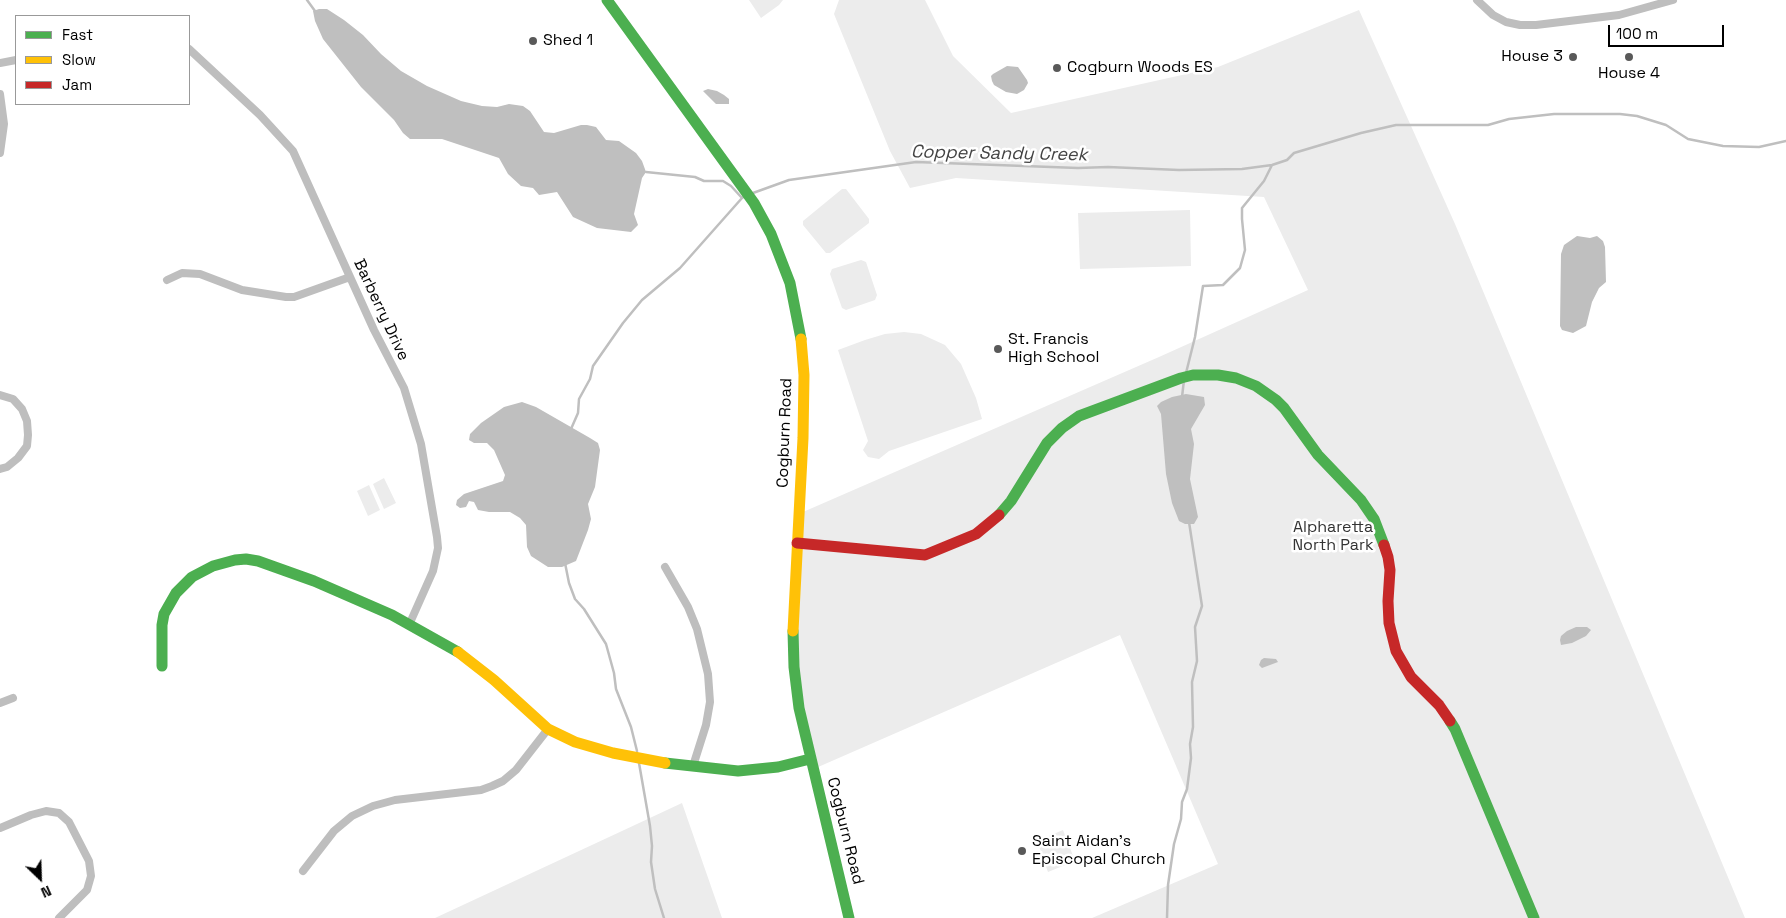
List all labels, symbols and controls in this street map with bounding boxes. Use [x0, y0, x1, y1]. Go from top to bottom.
legend [15, 15, 190, 105]
scale bar [1611, 15, 1727, 47]
text: 100 m [1616, 24, 1658, 43]
text: Fast [62, 25, 93, 44]
place label: Shed 1 [543, 31, 593, 51]
marker: Shed 1 [527, 35, 539, 47]
place label: House 3 [1501, 47, 1563, 67]
text: Slow [62, 50, 96, 69]
marker: House 3 [1567, 51, 1579, 63]
marker: House 4 [1623, 51, 1635, 63]
place label: Cogburn Woods ES [1067, 58, 1213, 78]
marker: Cogburn Woods ES [1051, 62, 1063, 74]
place label: House 4 [1598, 64, 1660, 84]
text: Jam [62, 75, 92, 94]
water label: Copper Sandy Creek [911, 142, 1087, 166]
street label: Barberry Drive [349, 256, 413, 364]
place label: St. Francis High School [1008, 330, 1099, 368]
marker: St. Francis High School [992, 343, 1004, 355]
street label: Cogburn Road [773, 378, 797, 488]
park label: Alpharetta North Park [1292, 518, 1374, 556]
street label: Cogburn Road [822, 775, 868, 887]
place label: Saint Aidan's Episcopal Church [1032, 832, 1166, 870]
marker: Saint Aidan's Episcopal Church [1016, 845, 1028, 857]
north arrow [15, 853, 65, 903]
text: N [38, 882, 54, 902]

